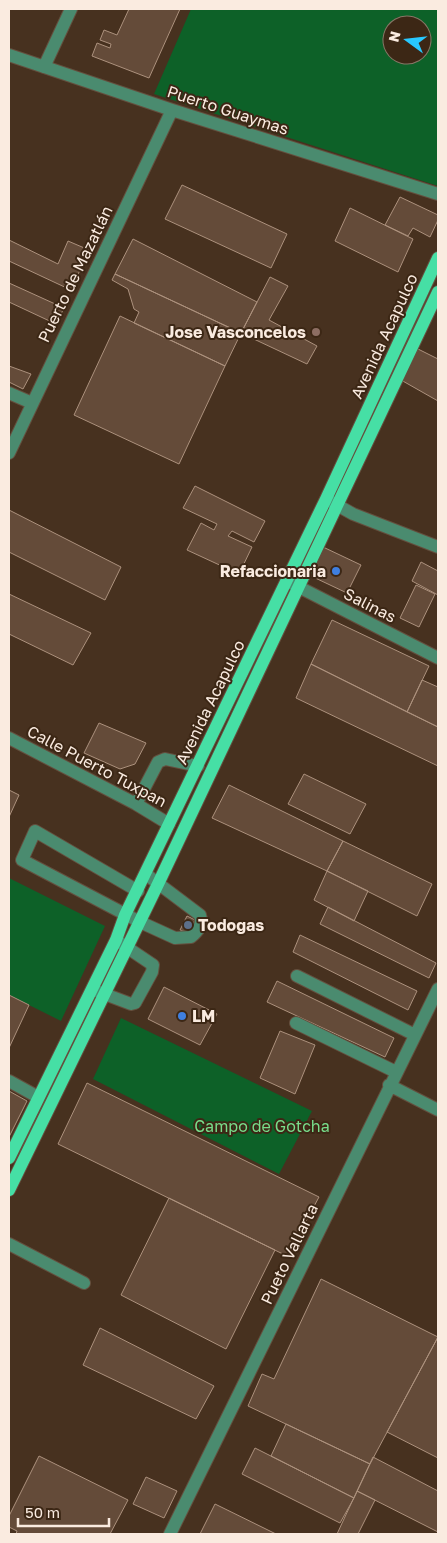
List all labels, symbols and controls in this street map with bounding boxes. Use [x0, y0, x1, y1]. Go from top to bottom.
north arrow [382, 15, 432, 65]
text: N [384, 29, 404, 44]
street label: Puerto Guaymas [165, 81, 291, 139]
street label: Puerto de Mazatlán [33, 202, 117, 346]
street label: Avenida Acapulco [346, 270, 422, 402]
place label: Jose Vasconcelos [165, 322, 306, 342]
marker: Jose Vasconcelos [310, 326, 322, 338]
place label: Refaccionaria [220, 561, 326, 581]
marker: Refaccionaria [330, 565, 342, 577]
street label: Salinas [340, 583, 400, 627]
street label: Avenida Acapulco [171, 637, 249, 767]
street label: Calle Puerto Tuxpan [24, 721, 170, 811]
place label: Todogas [198, 915, 264, 935]
marker: Todogas [182, 919, 194, 931]
place label: LM [192, 1006, 215, 1026]
marker: LM [176, 1010, 188, 1022]
park label: Campo de Gotcha [194, 1116, 330, 1136]
street label: Pueto Vallarta [256, 1200, 322, 1308]
scale bar [18, 1496, 109, 1528]
text: 50 m [25, 1503, 60, 1521]

